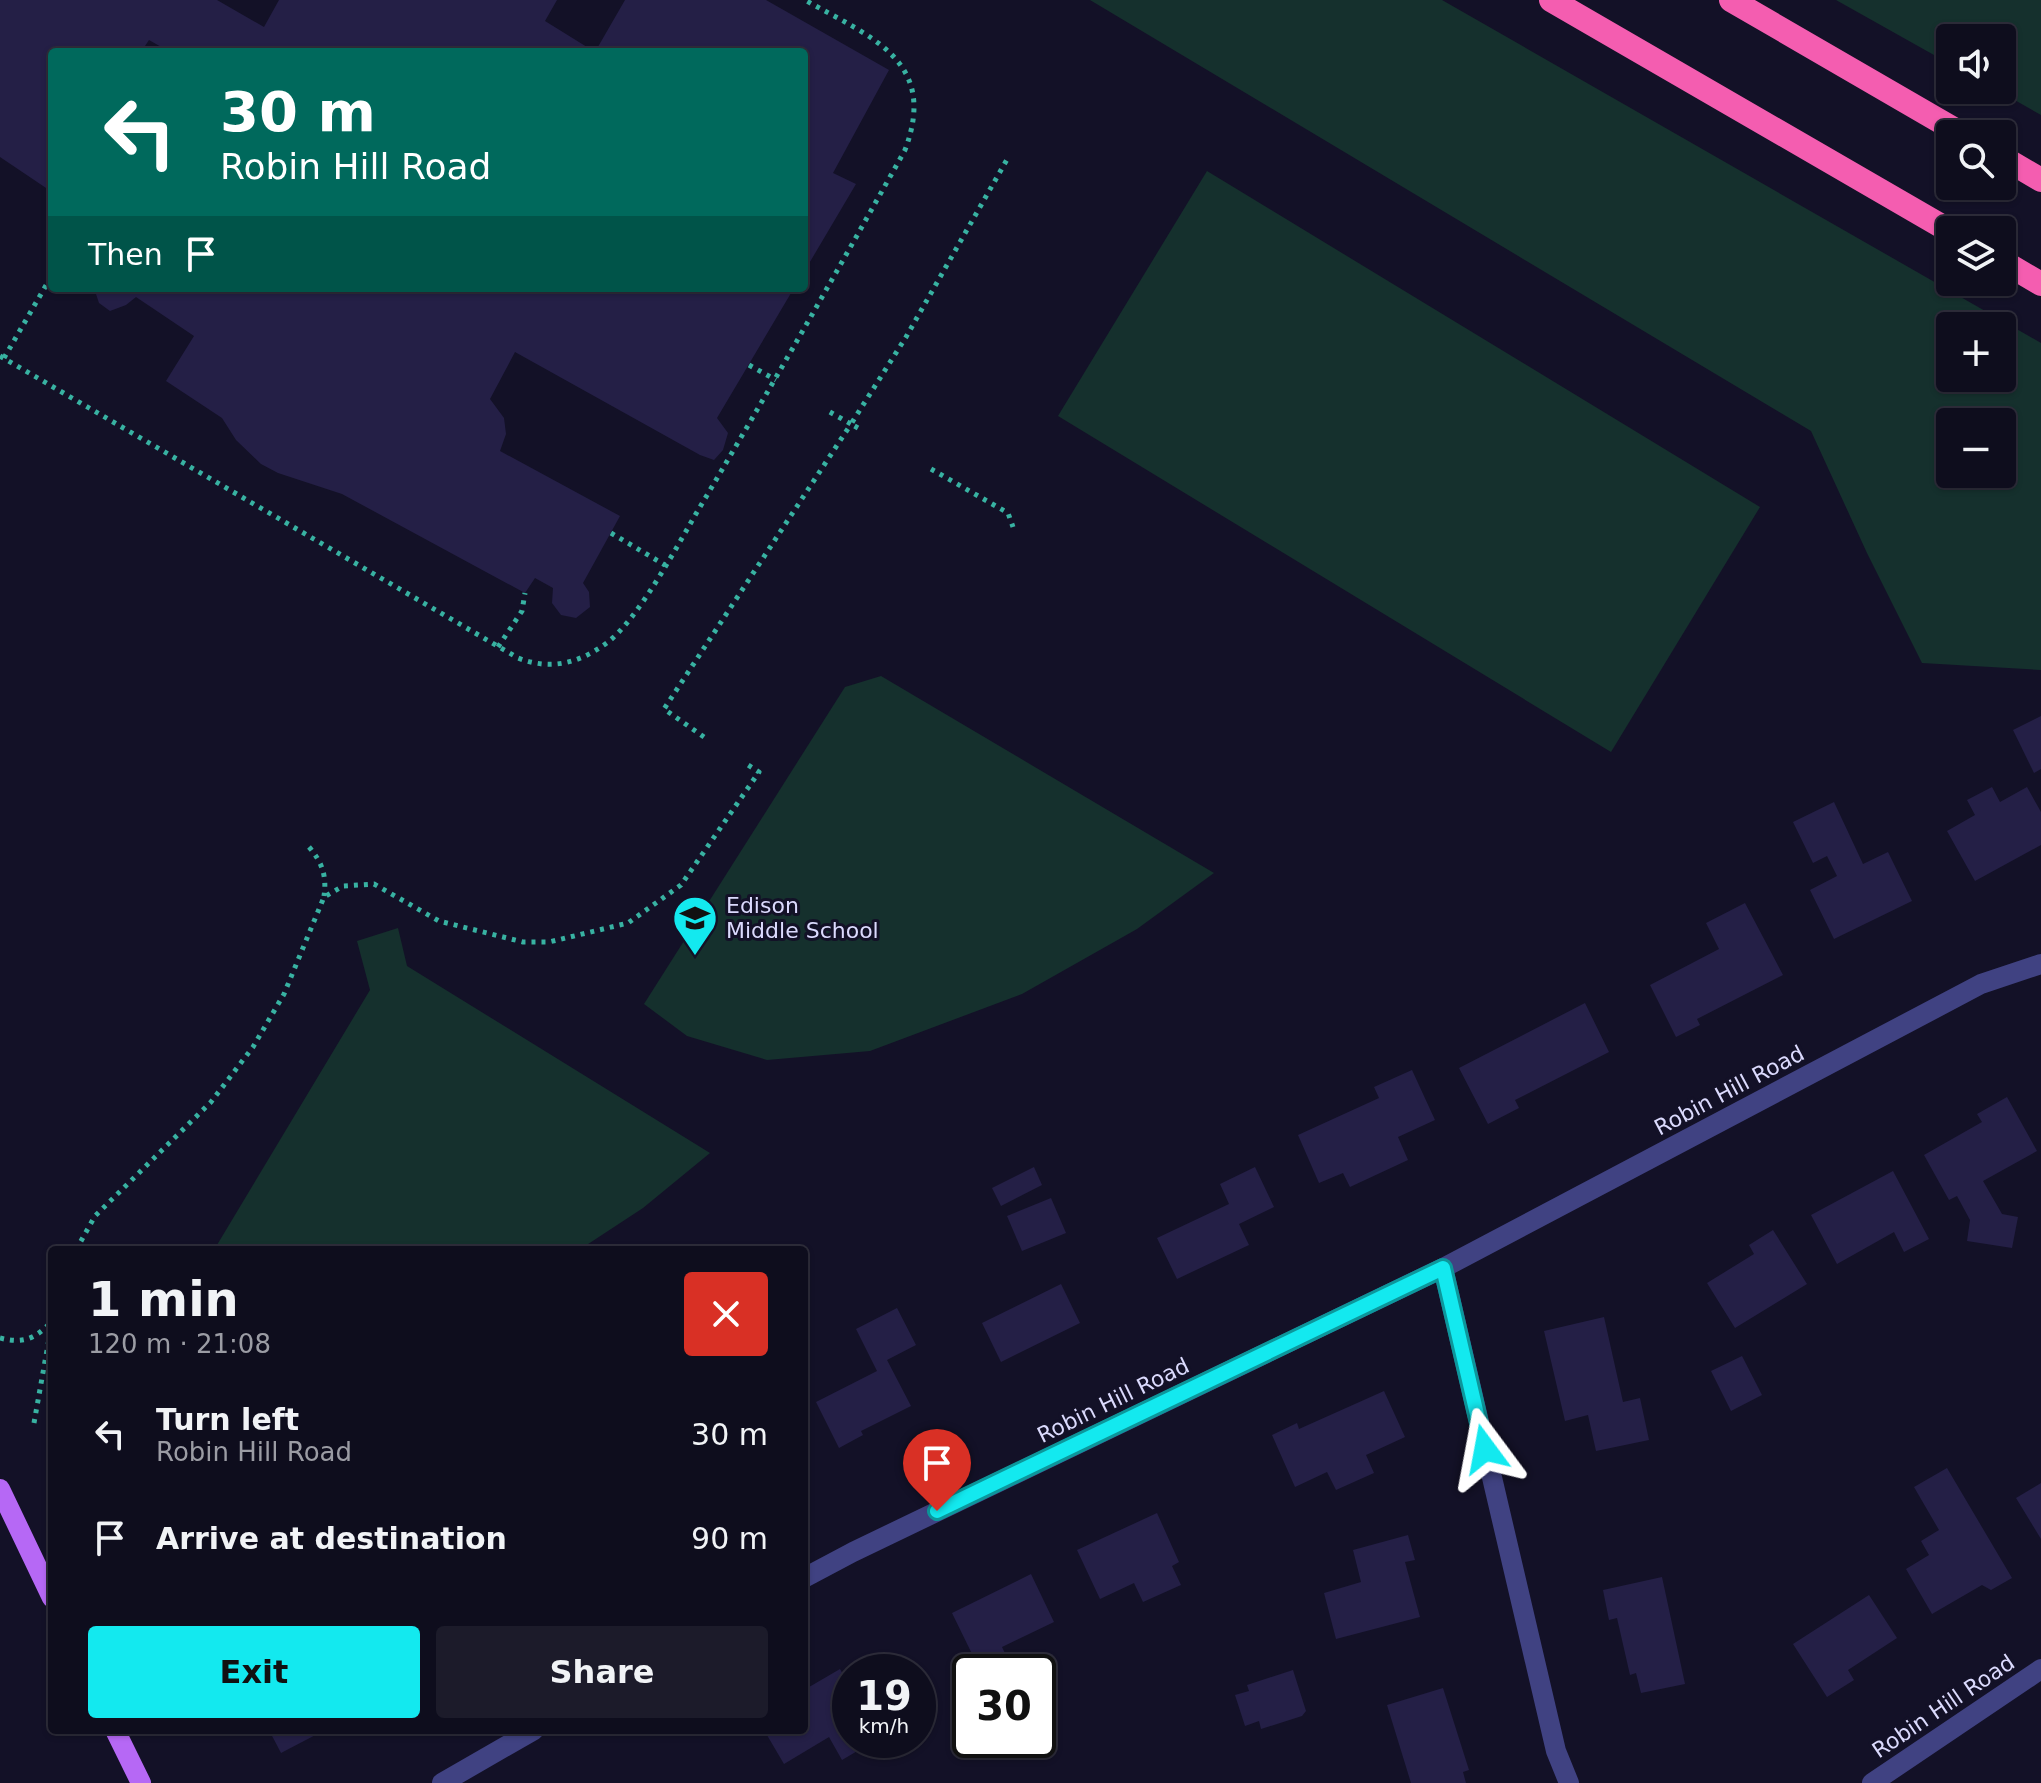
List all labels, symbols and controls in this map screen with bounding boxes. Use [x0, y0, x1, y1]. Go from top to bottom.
map controls [1936, 24, 2016, 488]
button: sound [1936, 24, 2016, 104]
text: 30 m [220, 79, 376, 144]
icon: left [88, 80, 192, 184]
button: search [1936, 120, 2016, 200]
text: Robin Hill Road [220, 146, 491, 187]
button: layers [1936, 216, 2016, 296]
icon: arrive [179, 232, 223, 276]
text: Then [88, 237, 163, 272]
button: + [1936, 312, 2016, 392]
button: − [1936, 408, 2016, 488]
place label: Edison Middle School [726, 893, 879, 943]
school or university icon: Edison Middle School [671, 894, 719, 957]
street label: Robin Hill Road [1650, 1040, 1808, 1140]
text: 1 min [88, 1271, 239, 1327]
button: close [684, 1272, 768, 1356]
text: 120 m · 21:08 [88, 1329, 271, 1359]
street label: Robin Hill Road [1033, 1353, 1193, 1448]
text: Turn left [156, 1402, 299, 1437]
position arrow [1443, 1407, 1527, 1491]
icon: left [88, 1412, 132, 1456]
text: 30 m [691, 1417, 768, 1452]
pin [903, 1429, 971, 1511]
text: Robin Hill Road [156, 1437, 352, 1467]
icon: arrive [915, 1441, 959, 1485]
icon: arrive [88, 1516, 132, 1560]
text: Arrive at destination [156, 1521, 507, 1556]
text: 90 m [691, 1521, 768, 1556]
button: Exit [88, 1626, 420, 1718]
button: Share [436, 1626, 768, 1718]
street label: Robin Hill Road [1868, 1650, 2019, 1763]
speed limit sign: 30 [952, 1654, 1056, 1758]
text: 19 [856, 1673, 912, 1719]
text: km/h [859, 1714, 909, 1738]

